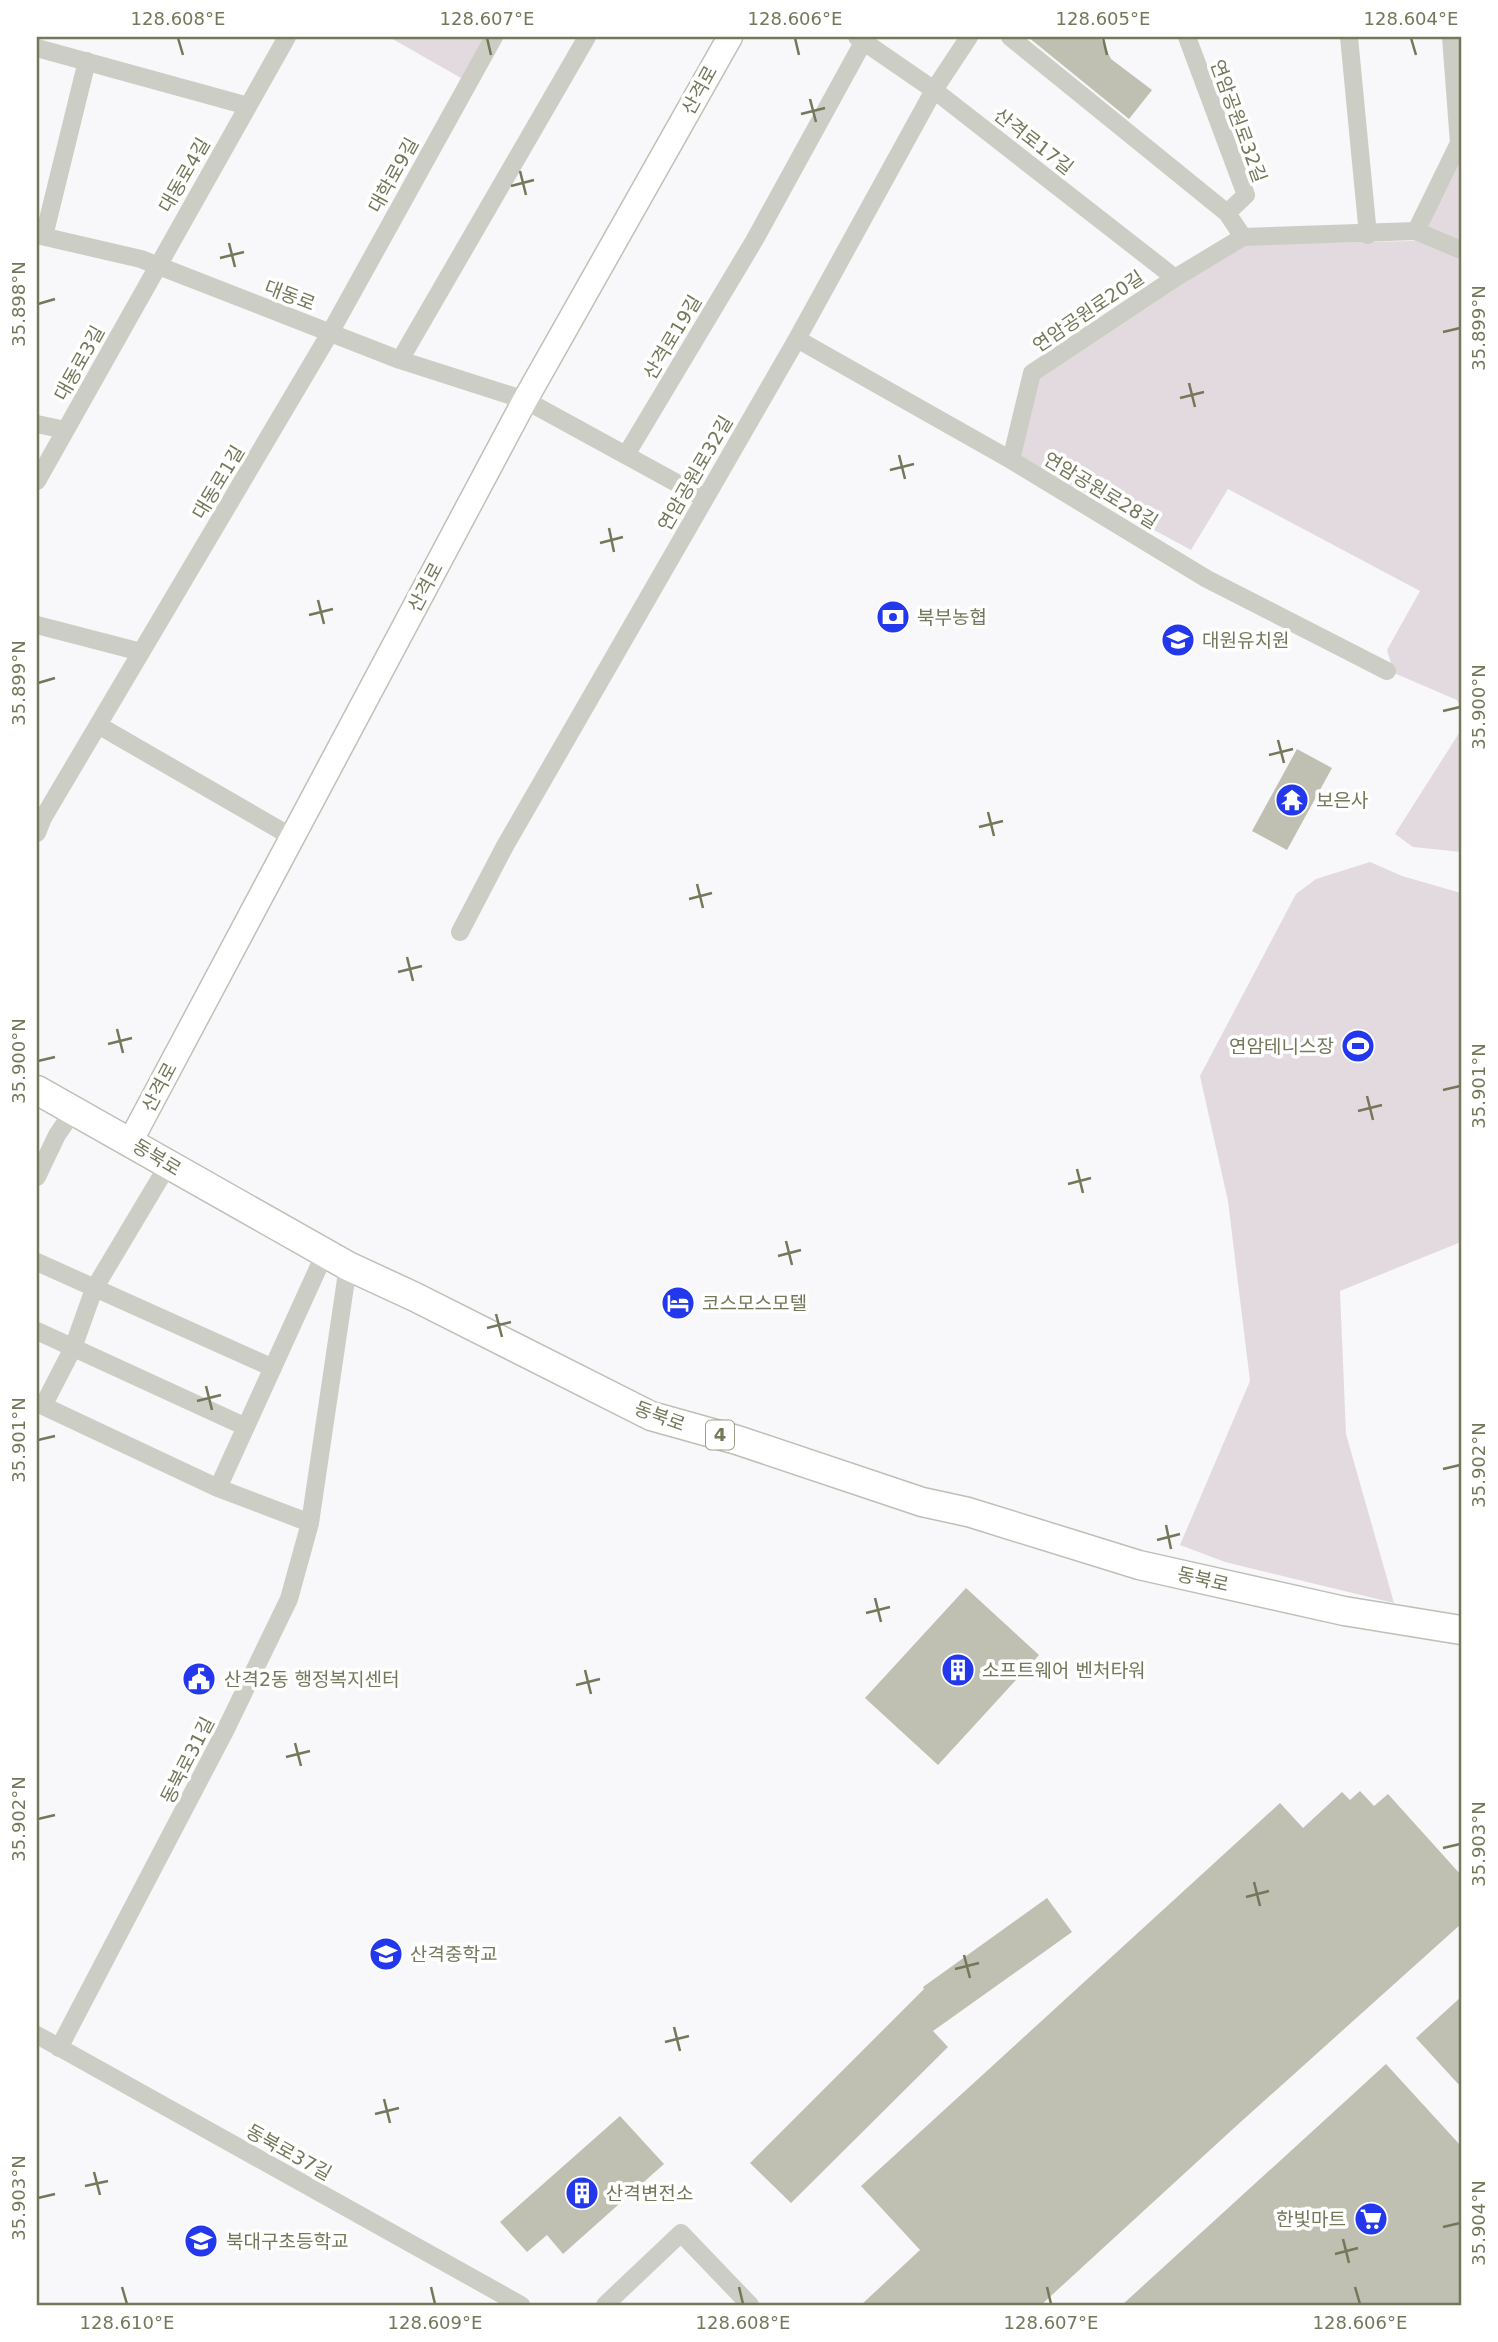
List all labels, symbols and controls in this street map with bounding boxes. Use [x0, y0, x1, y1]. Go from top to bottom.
text: 128.608°E [131, 8, 225, 29]
text: 128.607°E [440, 8, 534, 29]
text: 128.606°E [748, 8, 842, 29]
text: 128.605°E [1056, 8, 1150, 29]
text: 128.604°E [1364, 8, 1458, 29]
street label: 연암공원로32길 [1207, 57, 1271, 185]
street label: 산격로 [677, 62, 721, 118]
street label: 산격로17길 [990, 103, 1078, 179]
street label: 대동로4길 [154, 134, 214, 216]
street label: 대학로9길 [363, 134, 423, 216]
text: 35.898°N [8, 261, 29, 347]
street label: 연암공원로20길 [1028, 266, 1148, 356]
street label: 대동로 [262, 275, 318, 315]
text: 35.899°N [1468, 285, 1489, 371]
street label: 산격로19길 [638, 291, 706, 383]
street label: 대동로3길 [49, 322, 109, 404]
street label: 연암공원로32길 [653, 412, 737, 534]
street label: 대동로1길 [187, 441, 249, 523]
street label: 연암공원로28길 [1040, 447, 1162, 533]
street label: 산격로 [403, 559, 447, 615]
bank icon: 북부농협 [874, 598, 912, 636]
place label: 북부농협 [917, 606, 987, 628]
school or university icon: 대원유치원 [1159, 621, 1197, 659]
place label: 대원유치원 [1202, 629, 1289, 651]
text: 35.899°N [8, 640, 29, 726]
text: 35.900°N [1468, 664, 1489, 750]
temple icon: 보은사 [1273, 781, 1311, 819]
place label: 보은사 [1316, 789, 1368, 811]
text: 35.900°N [8, 1018, 29, 1104]
sports icon: 연암테니스장 [1339, 1027, 1377, 1065]
place label: 연암테니스장 [1229, 1035, 1334, 1057]
text: 35.901°N [1468, 1043, 1489, 1129]
street label: 산격로 [137, 1059, 181, 1115]
street label: 동북로 [129, 1134, 185, 1180]
hotel icon: 코스모스모텔 [659, 1284, 697, 1322]
place label: 코스모스모텔 [702, 1292, 807, 1314]
text: 35.901°N [8, 1397, 29, 1483]
street label: 동북로 [632, 1397, 688, 1435]
road number: 4 [706, 1420, 734, 1450]
text: 35.902°N [1468, 1422, 1489, 1508]
street label: 동북로 [1175, 1562, 1231, 1596]
building icon: 소프트웨어 벤처타워 [939, 1651, 977, 1689]
place label: 소프트웨어 벤처타워 [982, 1659, 1145, 1681]
public building icon: 산격2동 행정복지센터 [180, 1660, 218, 1698]
place label: 산격2동 행정복지센터 [224, 1668, 399, 1690]
street label: 동북로31길 [156, 1713, 218, 1807]
text: 35.902°N [8, 1776, 29, 1862]
text: 35.903°N [1468, 1801, 1489, 1887]
school or university icon: 산격중학교 [367, 1935, 405, 1973]
place label: 산격중학교 [410, 1943, 497, 1965]
street label: 동북로37길 [243, 2120, 335, 2184]
text: 35.903°N [8, 2155, 29, 2241]
building icon: 산격변전소 [563, 2174, 601, 2212]
text: 35.904°N [1468, 2180, 1489, 2266]
place label: 산격변전소 [606, 2182, 693, 2204]
supermarket icon: 한빛마트 [1352, 2200, 1390, 2238]
place label: 한빛마트 [1276, 2208, 1346, 2230]
school or university icon: 북대구초등학교 [182, 2222, 220, 2260]
place label: 북대구초등학교 [226, 2230, 348, 2252]
text: 128.610°E [80, 2312, 174, 2333]
text: 128.609°E [388, 2312, 482, 2333]
text: 128.608°E [696, 2312, 790, 2333]
text: 128.607°E [1004, 2312, 1098, 2333]
text: 128.606°E [1313, 2312, 1407, 2333]

